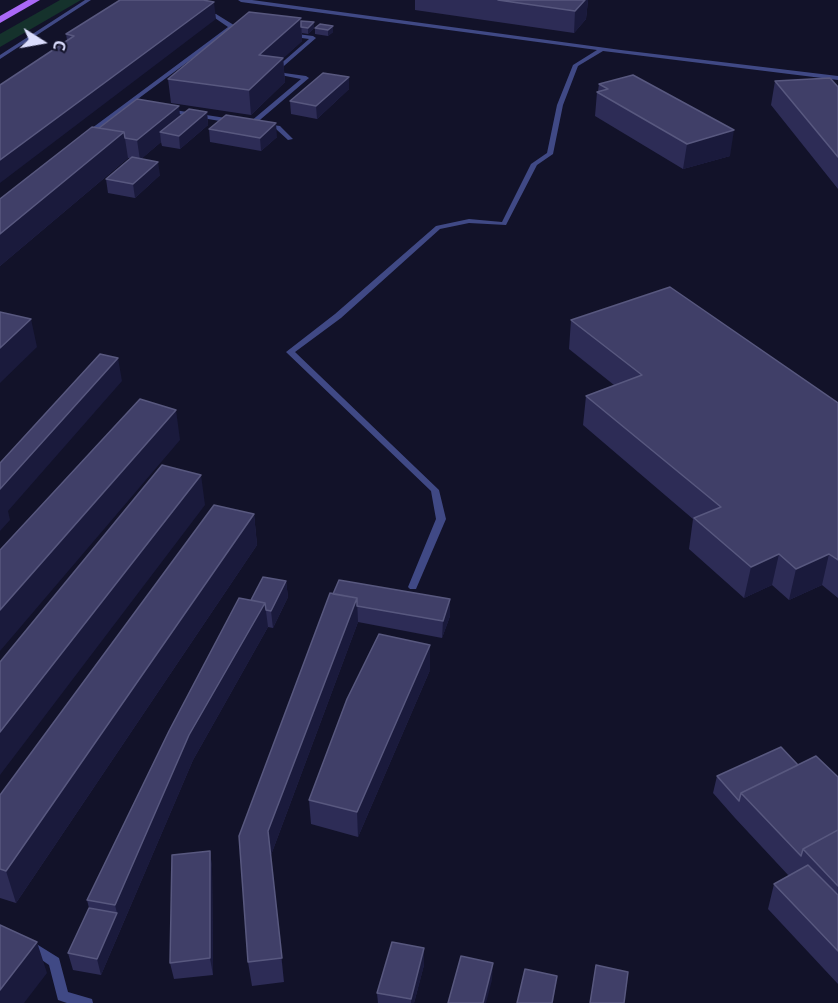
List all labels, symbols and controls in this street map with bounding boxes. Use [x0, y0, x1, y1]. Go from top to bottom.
north arrow [12, 12, 72, 72]
text: С [48, 38, 71, 53]

